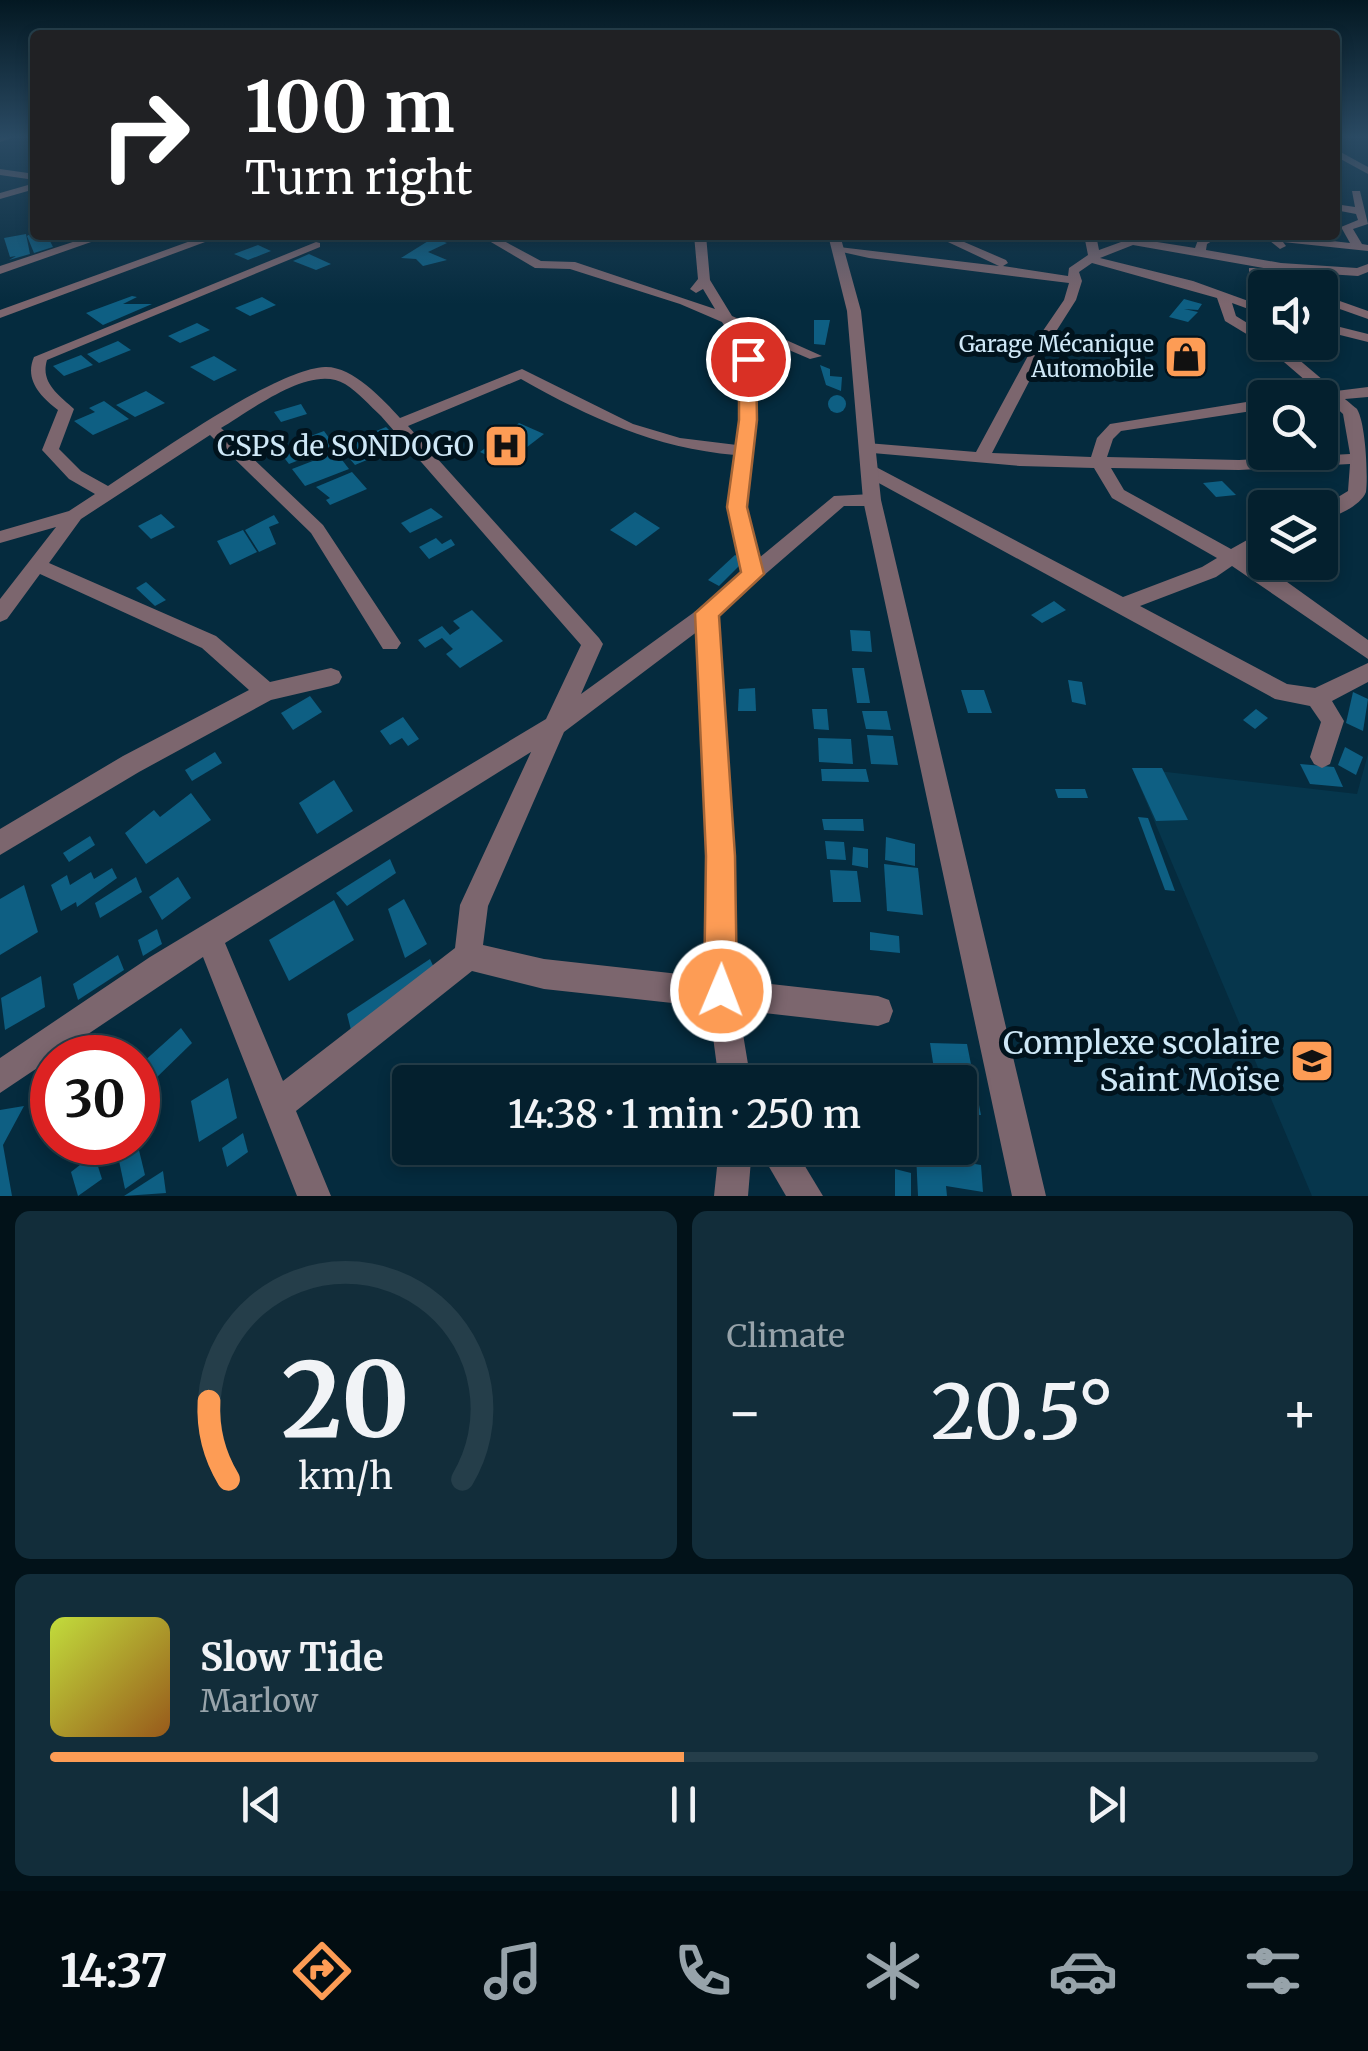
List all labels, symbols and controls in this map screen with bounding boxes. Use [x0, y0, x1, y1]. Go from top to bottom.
text: 100 m [245, 63, 455, 151]
icon: right [80, 70, 210, 200]
text: Turn right [245, 150, 473, 206]
map controls [1248, 270, 1338, 580]
button: sound [1248, 270, 1338, 360]
pin [706, 317, 791, 402]
place label: Garage Mécanique Automobile [959, 330, 1154, 383]
icon: arrive [721, 332, 776, 387]
shop icon: Garage Mécanique Automobile [1163, 334, 1209, 380]
button: search [1248, 380, 1338, 470]
hospital icon: CSPS de SONDOGO [483, 423, 529, 469]
place label: CSPS de SONDOGO [217, 428, 474, 464]
button: layers [1248, 490, 1338, 580]
position arrow [669, 939, 773, 1043]
place label: Complexe scolaire Saint Moïse [1003, 1023, 1280, 1100]
speed limit sign: 30 [30, 1035, 160, 1165]
school or university icon: Complexe scolaire Saint Moïse [1289, 1038, 1335, 1084]
text: 14:38 · 1 min · 250 m [508, 1091, 861, 1138]
text: Climate [727, 1316, 845, 1356]
text: 20 [281, 1335, 410, 1465]
text: 20.5° [931, 1365, 1114, 1459]
text: − [727, 1378, 763, 1447]
text: + [1281, 1378, 1318, 1447]
text: km/h [298, 1454, 393, 1499]
text: Slow Tide [200, 1634, 384, 1681]
text: Marlow [200, 1681, 318, 1721]
icon: previous [234, 1777, 289, 1832]
icon: pause [656, 1777, 711, 1832]
icon: next [1079, 1777, 1134, 1832]
icon: directions [287, 1936, 357, 2006]
icon: music [478, 1936, 548, 2006]
icon: phone [668, 1936, 738, 2006]
icon: climate [858, 1936, 928, 2006]
icon: car [1048, 1936, 1118, 2006]
icon: filters [1238, 1936, 1308, 2006]
text: 14:37 [60, 1943, 167, 1999]

